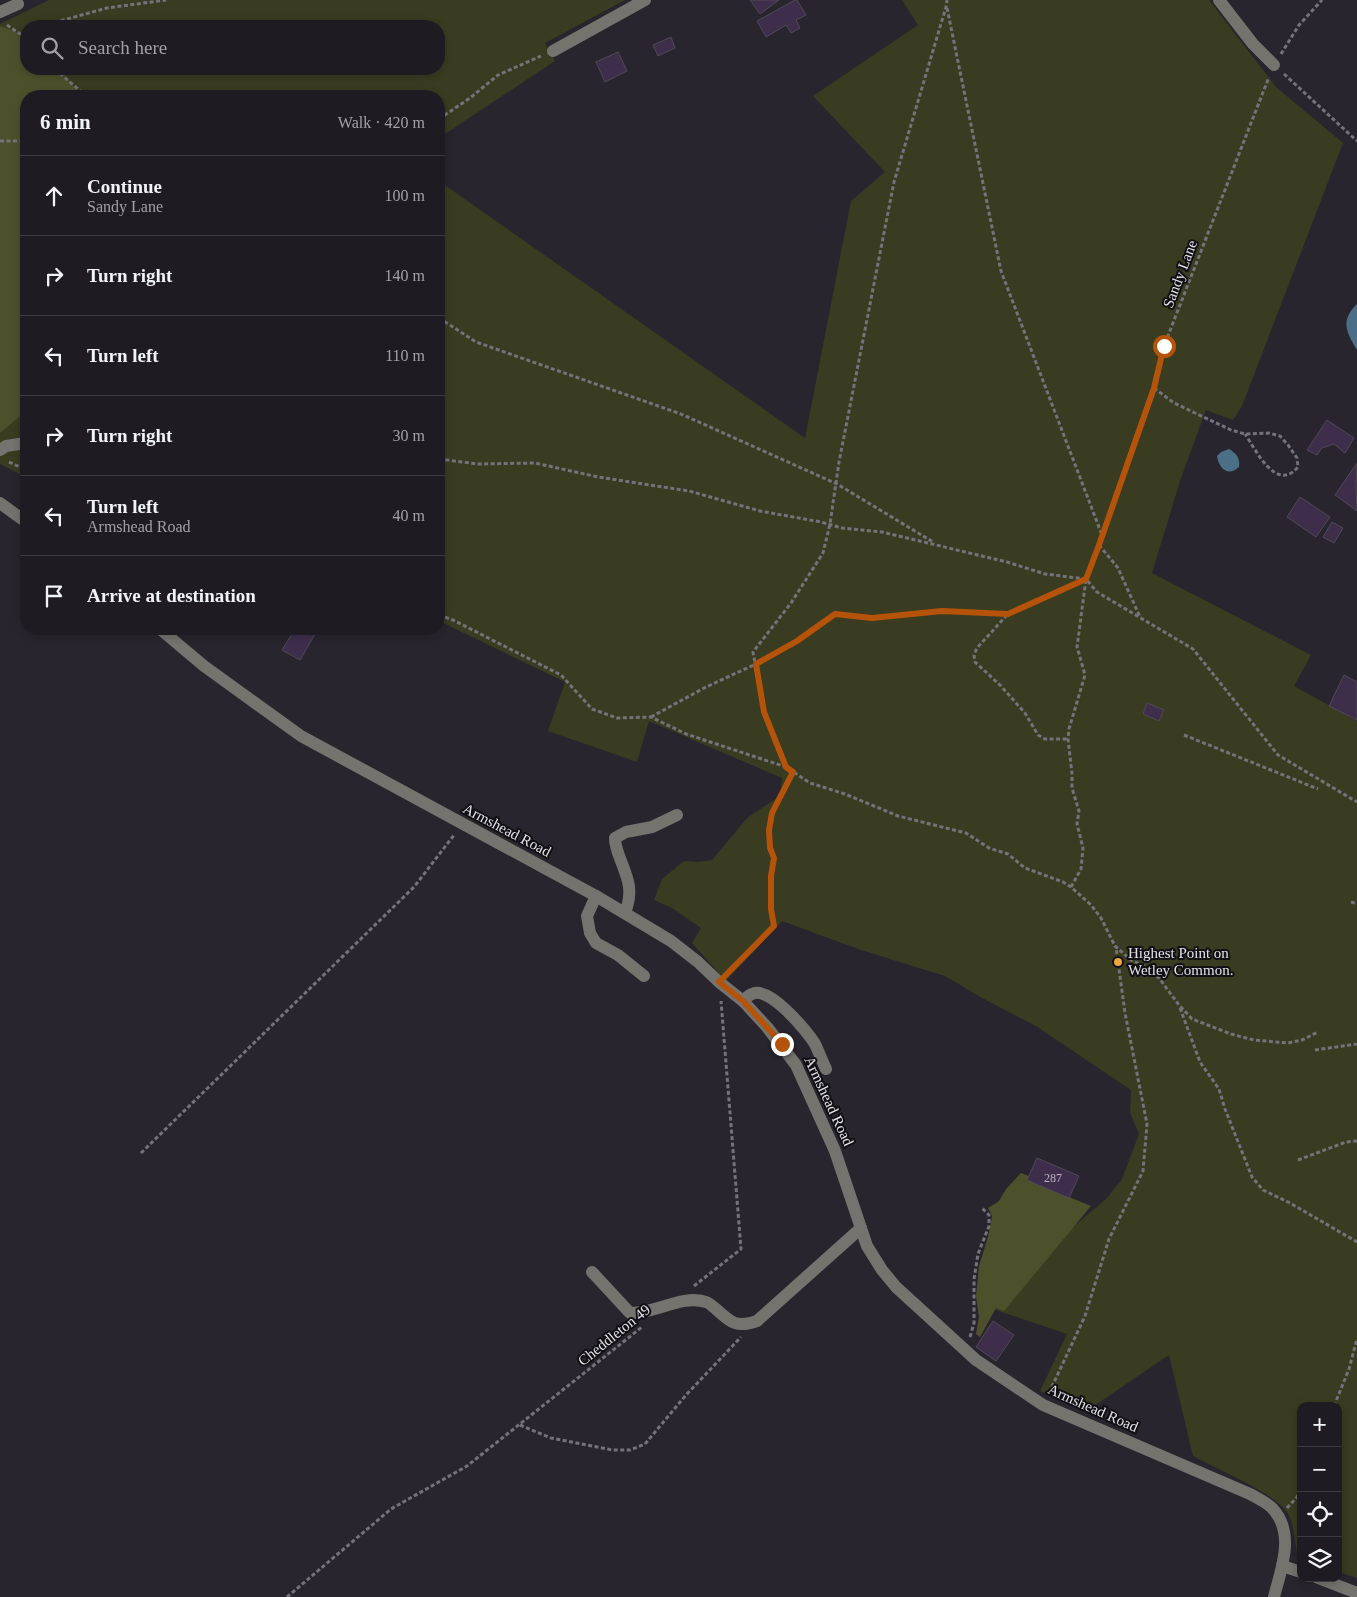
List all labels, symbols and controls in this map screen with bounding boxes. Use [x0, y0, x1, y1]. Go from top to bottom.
search box [20, 20, 445, 75]
icon: search [38, 34, 66, 62]
text: Search here [78, 37, 167, 58]
text: 6 min [40, 110, 91, 134]
text: Walk · 420 m [338, 114, 425, 131]
text: Continue [87, 176, 162, 197]
icon: ahead [40, 182, 68, 210]
text: 100 m [385, 187, 425, 204]
text: Sandy Lane [87, 198, 163, 215]
street label: Sandy Lane [1160, 238, 1200, 310]
icon: right [40, 262, 68, 290]
text: Turn right [87, 265, 172, 286]
text: 140 m [385, 267, 425, 284]
route start [1153, 335, 1176, 358]
icon: left [40, 342, 68, 370]
text: Turn left [87, 345, 159, 366]
text: 110 m [385, 347, 425, 364]
icon: right [40, 422, 68, 450]
text: Turn right [87, 425, 172, 446]
text: 30 m [393, 427, 425, 444]
text: Turn left [87, 496, 159, 517]
icon: left [40, 502, 68, 530]
text: 40 m [393, 507, 425, 524]
text: Armshead Road [87, 518, 191, 535]
icon: arrive [40, 582, 68, 610]
text: Arrive at destination [87, 585, 256, 606]
street label: Armshead Road [460, 800, 554, 860]
place label: Highest Point on Wetley Common. [1128, 945, 1233, 978]
marker: Highest Point on Wetley Common. [1112, 956, 1124, 968]
route end [771, 1033, 794, 1056]
street label: Armshead Road [801, 1054, 857, 1149]
house number: 287 [1044, 1171, 1062, 1185]
street label: Cheddleton 49 [575, 1301, 653, 1369]
street label: Armshead Road [1045, 1381, 1141, 1435]
map controls [1297, 1402, 1342, 1582]
button: + [1297, 1402, 1342, 1447]
button: − [1297, 1447, 1342, 1492]
button: locate [1297, 1492, 1342, 1537]
button: layers [1297, 1537, 1342, 1582]

